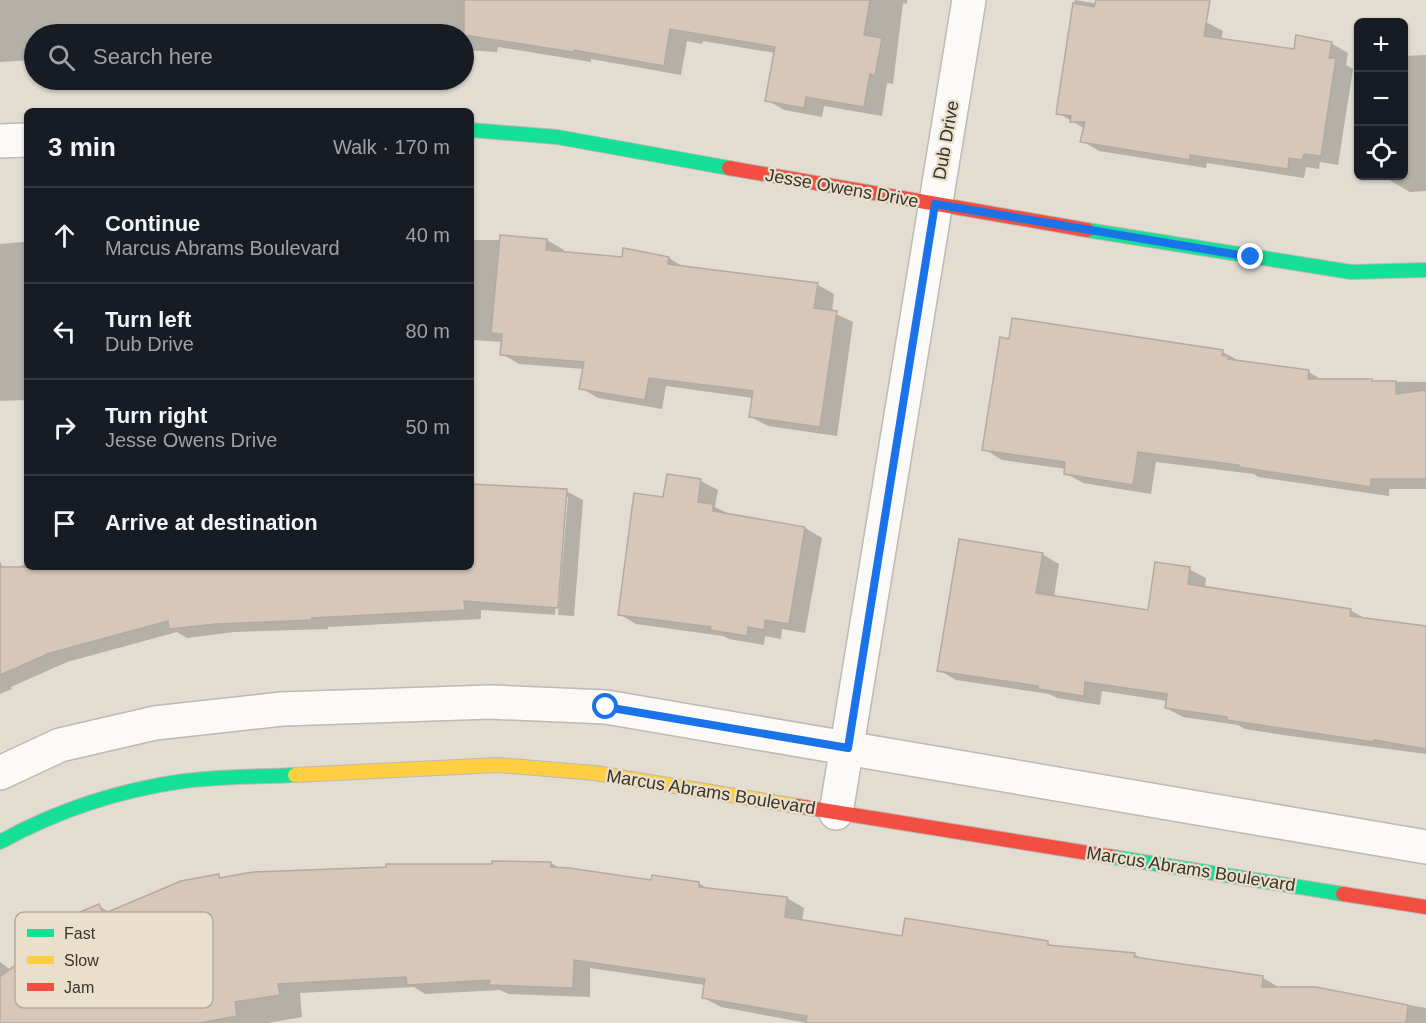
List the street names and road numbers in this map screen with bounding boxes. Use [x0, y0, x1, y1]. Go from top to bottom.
street label: Dub Drive [929, 99, 963, 181]
street label: Jesse Owens Drive [764, 165, 920, 211]
street label: Marcus Abrams Boulevard [605, 766, 817, 818]
street label: Marcus Abrams Boulevard [1085, 843, 1297, 895]

